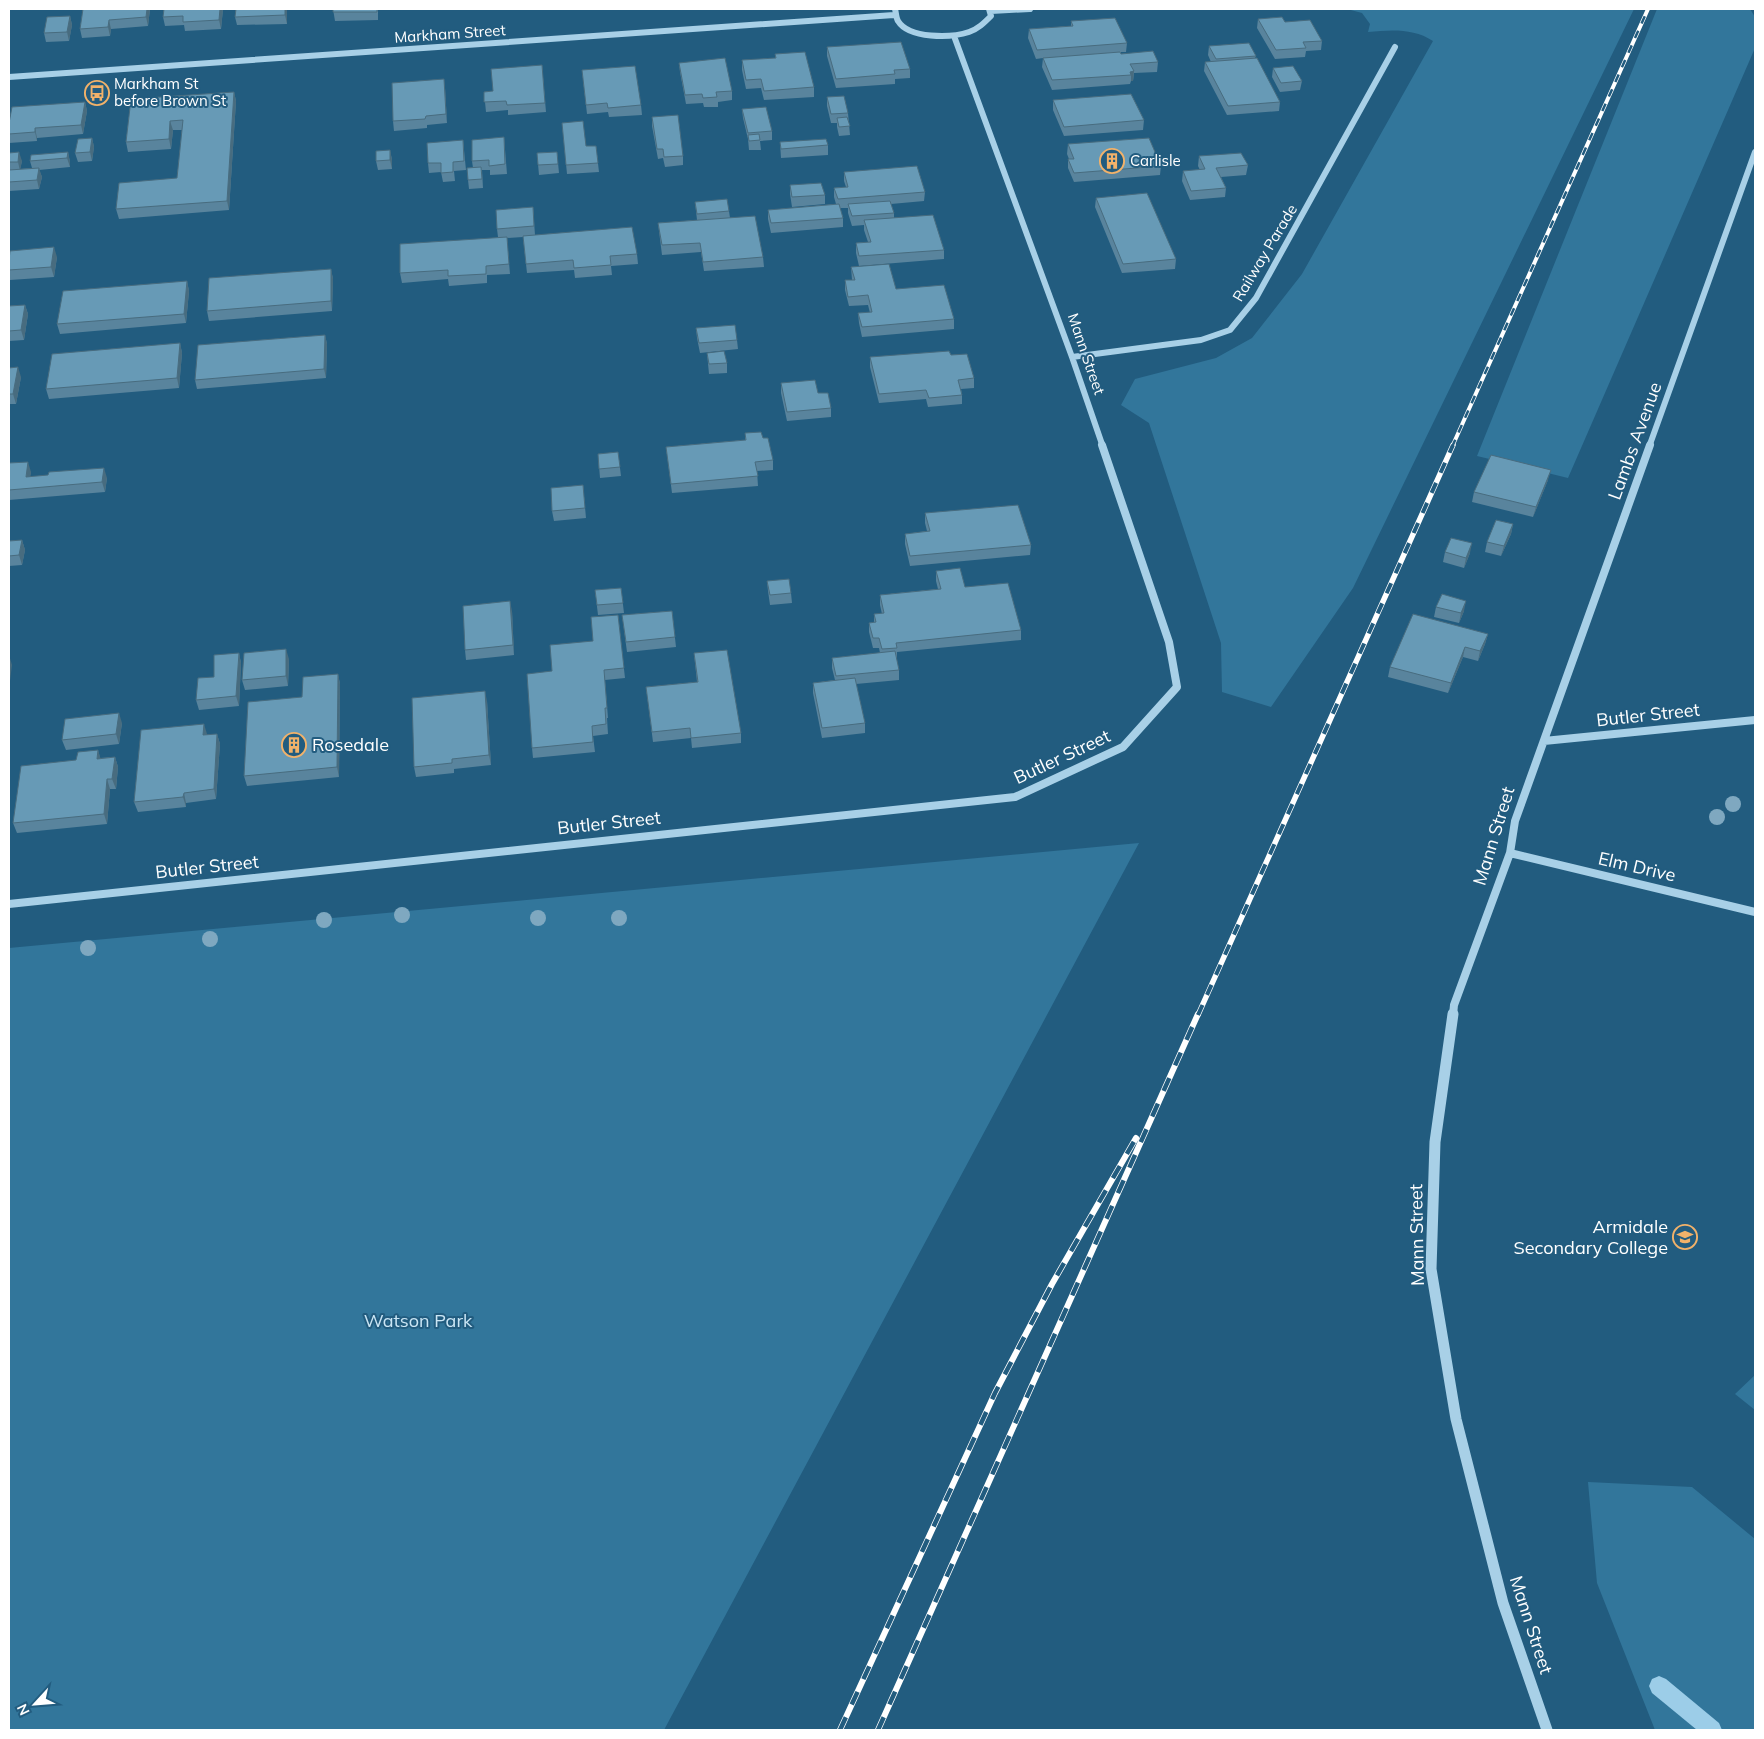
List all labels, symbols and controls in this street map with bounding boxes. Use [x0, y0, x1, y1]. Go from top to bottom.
street label: Markham Street [394, 20, 506, 47]
place label: Markham St before Brown St [114, 74, 226, 110]
bus stop icon: Markham St before Brown St [84, 80, 110, 106]
building icon: Carlisle [1099, 148, 1125, 174]
place label: Carlisle [1130, 151, 1181, 170]
street label: Railway Parade [1228, 201, 1301, 305]
street label: Mann Street [1064, 311, 1109, 397]
street label: Lambs Avenue [1603, 379, 1666, 503]
street label: Butler Street [1595, 698, 1701, 731]
street label: Butler Street [1010, 724, 1114, 789]
building icon: Rosedale [281, 732, 307, 758]
place label: Rosedale [312, 733, 389, 756]
street label: Mann Street [1468, 784, 1519, 888]
street label: Butler Street [556, 806, 662, 839]
street label: Elm Drive [1596, 846, 1678, 887]
street label: Butler Street [154, 850, 260, 883]
street label: Mann Street [1404, 1184, 1429, 1286]
place label: Armidale Secondary College [1514, 1215, 1668, 1259]
school or university icon: Armidale Secondary College [1672, 1224, 1698, 1250]
park label: Watson Park [364, 1309, 473, 1332]
street label: Mann Street [1505, 1573, 1558, 1677]
north arrow [10, 1679, 60, 1729]
text: N [13, 1701, 34, 1718]

